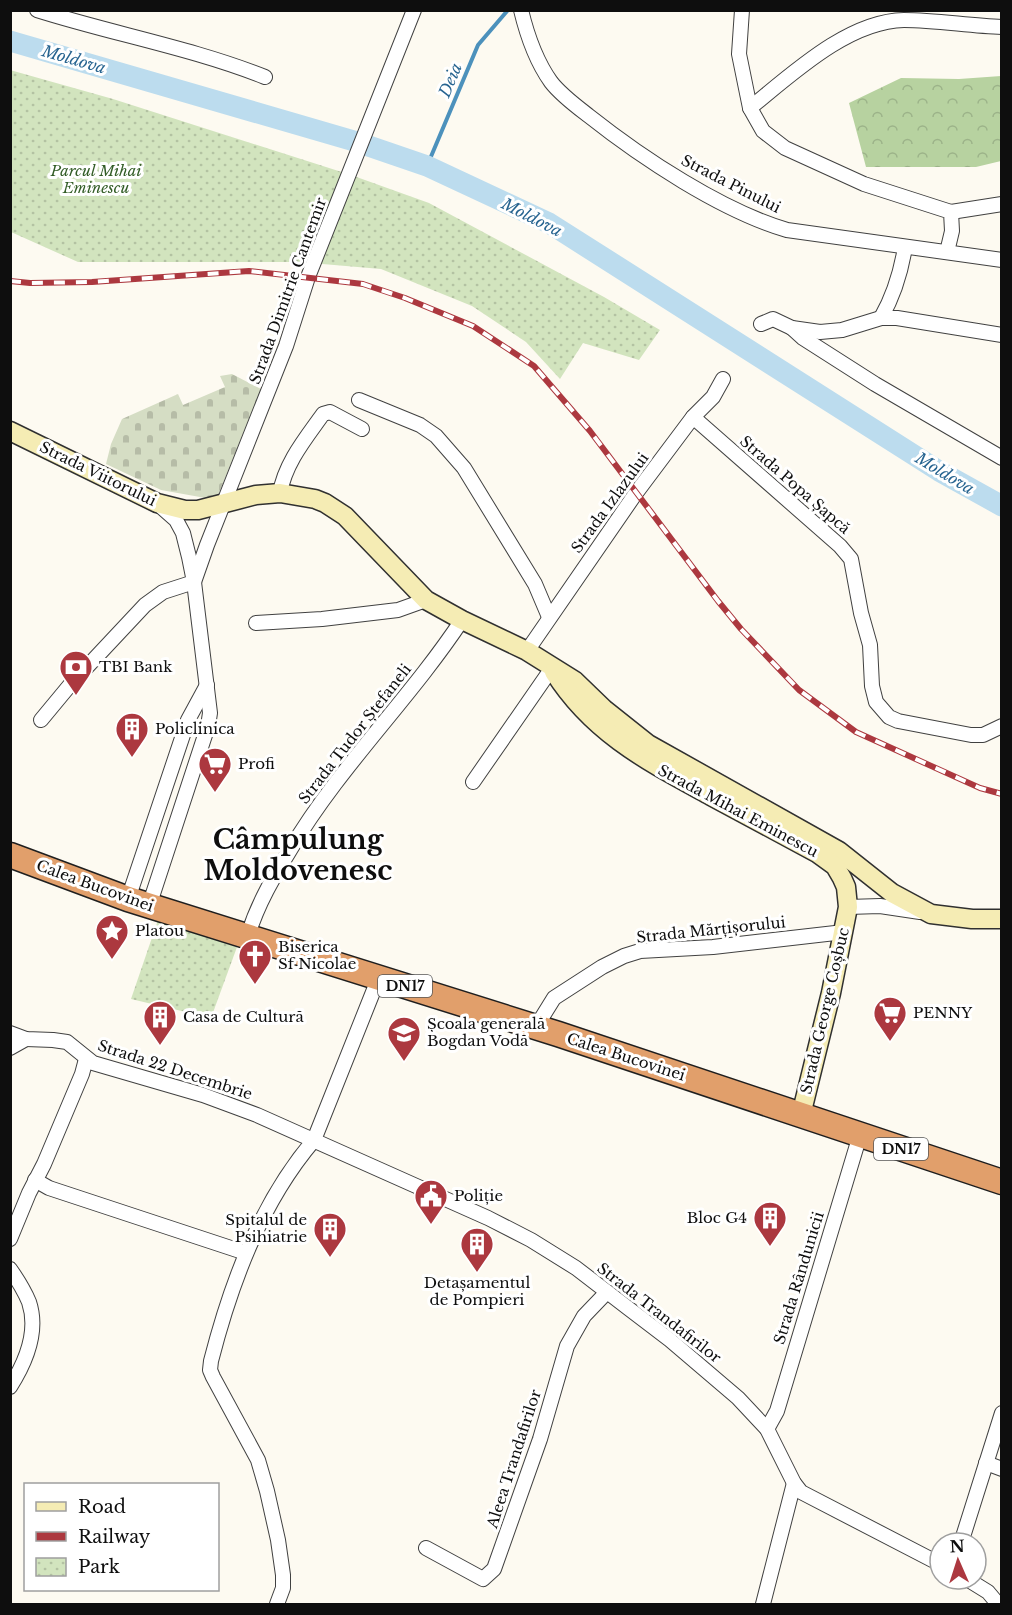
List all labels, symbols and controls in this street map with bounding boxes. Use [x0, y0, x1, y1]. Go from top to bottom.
water label: Moldova [39, 40, 108, 78]
water label: Deia [434, 60, 466, 101]
street label: Strada Pinului [678, 150, 784, 217]
park label: Parcul Mihai Eminescu [49, 161, 142, 197]
water label: Moldova [497, 193, 566, 241]
street label: Strada Dimitrie Cantemir [245, 194, 330, 387]
street label: Strada Popa Șapcă [736, 431, 855, 538]
street label: Strada Viitorului [37, 437, 160, 510]
water label: Moldova [911, 447, 978, 498]
street label: Strada Izlazului [567, 449, 652, 557]
bank icon: TBI Bank [58, 649, 94, 696]
place label: TBI Bank [99, 657, 173, 676]
street label: Strada Tudor Ștefaneli [294, 660, 415, 807]
building icon: Policlinica [114, 711, 150, 758]
place label: Policlinica [155, 719, 235, 738]
supermarket icon: Profi [197, 746, 233, 793]
place label: Profi [238, 754, 275, 773]
street label: Strada Mihai Eminescu [655, 760, 822, 861]
district label: Câmpulung Moldovenesc [204, 823, 392, 887]
street label: Calea Bucovinei [34, 855, 156, 916]
street label: Strada Mărțișorului [635, 912, 786, 947]
place icon: Platou [94, 913, 130, 960]
place label: Platou [135, 921, 184, 940]
street label: Strada George Coșbuc [796, 926, 853, 1096]
place label: Biserica Sf Nicolae [278, 937, 356, 973]
church icon: Biserica Sf Nicolae [237, 938, 273, 985]
road number: DN17 [378, 975, 432, 997]
supermarket icon: PENNY [872, 995, 908, 1042]
building icon: Casa de Cultură [142, 999, 178, 1046]
place label: PENNY [913, 1003, 973, 1022]
place label: Casa de Cultură [183, 1007, 304, 1026]
place label: Școala generală Bogdan Vodă [427, 1014, 546, 1050]
school or university icon: Școala generală Bogdan Vodă [386, 1015, 422, 1062]
street label: Calea Bucovinei [564, 1028, 688, 1085]
street label: Strada 22 Decembrie [95, 1036, 255, 1103]
road number: DN17 [874, 1138, 928, 1160]
public building icon: Poliție [413, 1178, 449, 1225]
place label: Poliție [454, 1186, 503, 1205]
building icon: Bloc G4 [752, 1200, 788, 1247]
place label: Bloc G4 [687, 1208, 747, 1227]
street label: Strada Rândunicii [769, 1209, 828, 1346]
place label: Spitalul de Psihiatrie [225, 1210, 307, 1246]
building icon: Spitalul de Psihiatrie [312, 1211, 348, 1258]
building icon: Detașamentul de Pompieri [459, 1226, 495, 1273]
street label: Strada Trandafirilor [594, 1258, 726, 1367]
place label: Detașamentul de Pompieri [424, 1273, 530, 1309]
street label: Aleea Trandafirilor [482, 1386, 545, 1532]
legend [24, 1483, 219, 1591]
text: Road [78, 1496, 126, 1518]
text: Railway [78, 1526, 151, 1548]
north arrow [928, 1531, 988, 1591]
text: N [949, 1536, 965, 1556]
text: Park [78, 1556, 120, 1578]

